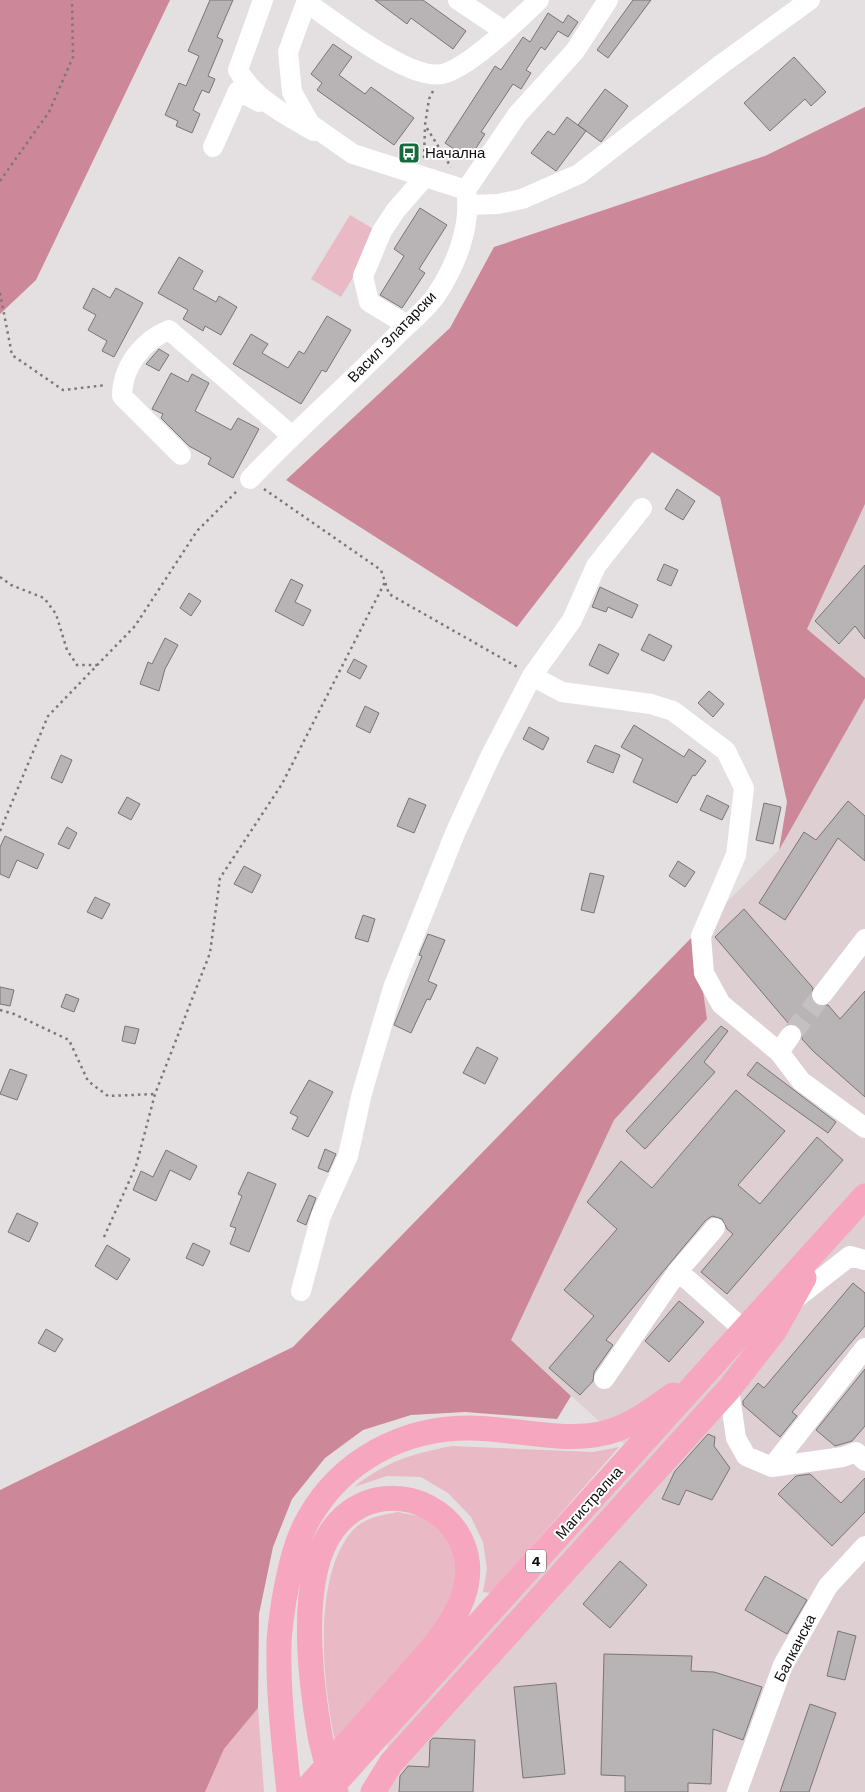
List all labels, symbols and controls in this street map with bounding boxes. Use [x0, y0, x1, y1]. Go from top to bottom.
bus stop icon: Начална [397, 141, 421, 165]
place label: Начална [425, 144, 486, 162]
street label: Васил Златарски [344, 288, 440, 386]
street label: Магистрална [552, 1463, 627, 1543]
road number: 4 [526, 1550, 546, 1572]
street label: Балканска [770, 1611, 820, 1685]

